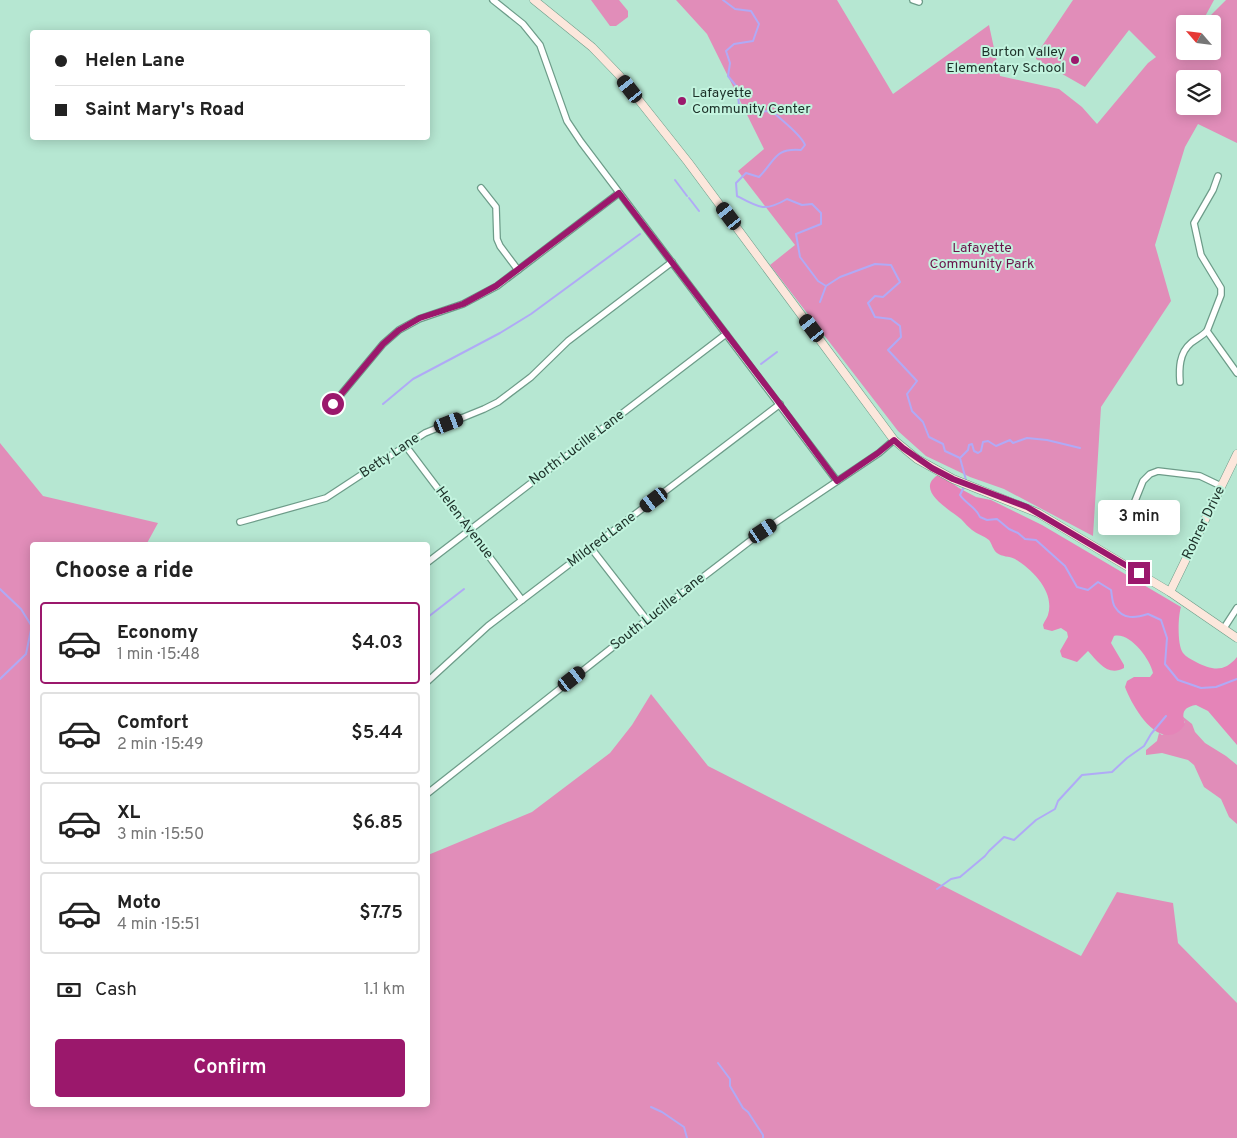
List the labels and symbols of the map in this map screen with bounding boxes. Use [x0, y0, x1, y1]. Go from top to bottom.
north arrow [1176, 15, 1221, 60]
place label: Burton Valley Elementary School [946, 44, 1065, 77]
marker: Burton Valley Elementary School [1069, 54, 1081, 66]
car [614, 73, 645, 105]
place label: Lafayette Community Center [692, 85, 811, 118]
marker: Lafayette Community Center [676, 95, 688, 107]
car [713, 200, 744, 232]
park label: Lafayette Community Park [930, 240, 1034, 273]
car [796, 312, 827, 344]
route start [322, 393, 344, 415]
street label: North Lucille Lane [526, 407, 628, 489]
car [432, 411, 465, 435]
street label: Betty Lane [357, 430, 423, 482]
street label: Helen Avenue [431, 483, 497, 563]
street label: Rohrer Drive [1179, 484, 1229, 562]
car [637, 485, 670, 515]
callout: 3 min [1098, 500, 1180, 536]
street label: Mildred Lane [564, 509, 640, 571]
car [746, 516, 779, 546]
route end [1128, 562, 1150, 584]
street label: South Lucille Lane [607, 570, 709, 654]
car [555, 664, 588, 694]

